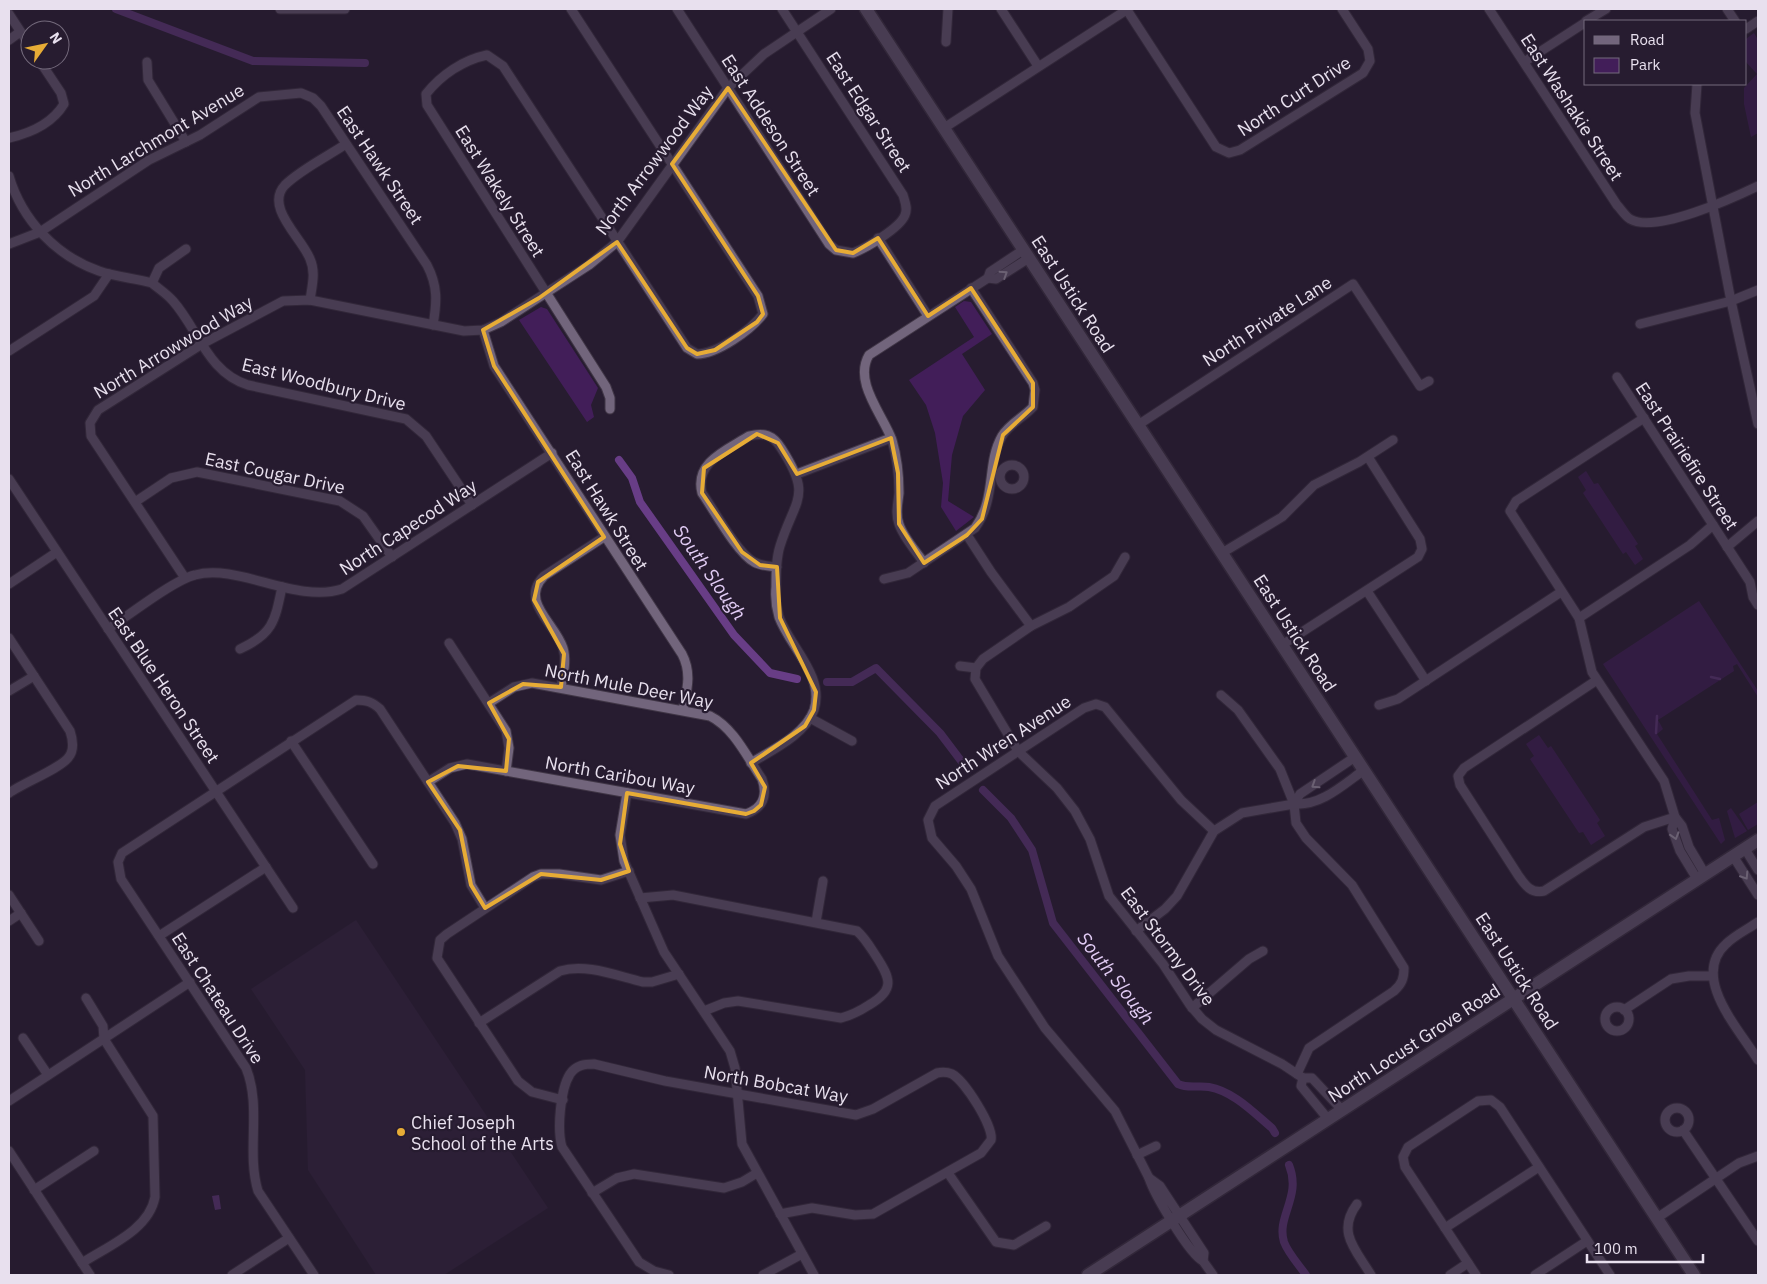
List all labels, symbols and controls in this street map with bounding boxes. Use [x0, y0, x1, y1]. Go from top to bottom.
north arrow [20, 20, 70, 70]
legend [1584, 20, 1747, 85]
text: N [46, 29, 66, 47]
street label: East Washakie Street [1516, 29, 1628, 185]
text: Road [1630, 30, 1665, 49]
street label: East Edgar Street [821, 47, 917, 177]
street label: East Addeson Street [717, 50, 825, 200]
street label: North Curt Drive [1233, 51, 1355, 141]
text: Park [1630, 55, 1660, 74]
street label: North Larchmont Avenue [64, 78, 248, 202]
street label: North Arrowwood Way [590, 81, 718, 239]
street label: East Hawk Street [332, 101, 428, 229]
street label: East Wakely Street [450, 121, 550, 261]
street label: East Ustick Road [1027, 231, 1119, 357]
one-way arrow [998, 271, 1008, 280]
street label: North Private Lane [1198, 271, 1336, 371]
street label: North Arrowwood Way [89, 290, 257, 404]
street label: East Woodbury Drive [240, 353, 408, 416]
street label: East Prairiefire Street [1631, 378, 1743, 534]
street label: East Hawk Street [561, 445, 653, 575]
street label: East Cougar Drive [203, 447, 347, 499]
street label: North Capecod Way [335, 474, 481, 580]
water label: South Slough [668, 520, 752, 624]
street label: East Ustick Road [1249, 570, 1341, 696]
street label: East Blue Heron Street [103, 603, 225, 767]
street label: North Mule Deer Way [543, 658, 715, 714]
street label: North Wren Avenue [931, 690, 1075, 794]
street label: North Caribou Way [543, 751, 697, 799]
one-way arrow [1312, 779, 1321, 788]
one-way arrow [1669, 831, 1679, 839]
one-way arrow [1739, 871, 1749, 880]
street label: East Stormy Drive [1116, 882, 1220, 1010]
street label: East Ustick Road [1471, 908, 1563, 1034]
water label: South Slough [1072, 927, 1160, 1029]
street label: East Chateau Drive [167, 928, 269, 1068]
street label: North Locust Grove Road [1324, 979, 1504, 1107]
street label: North Bobcat Way [702, 1060, 850, 1108]
place label: Chief Joseph School of the Arts [411, 1111, 554, 1155]
marker: Chief Joseph School of the Arts [395, 1126, 407, 1138]
scale bar [1587, 1232, 1703, 1264]
text: 100 m [1594, 1239, 1638, 1258]

